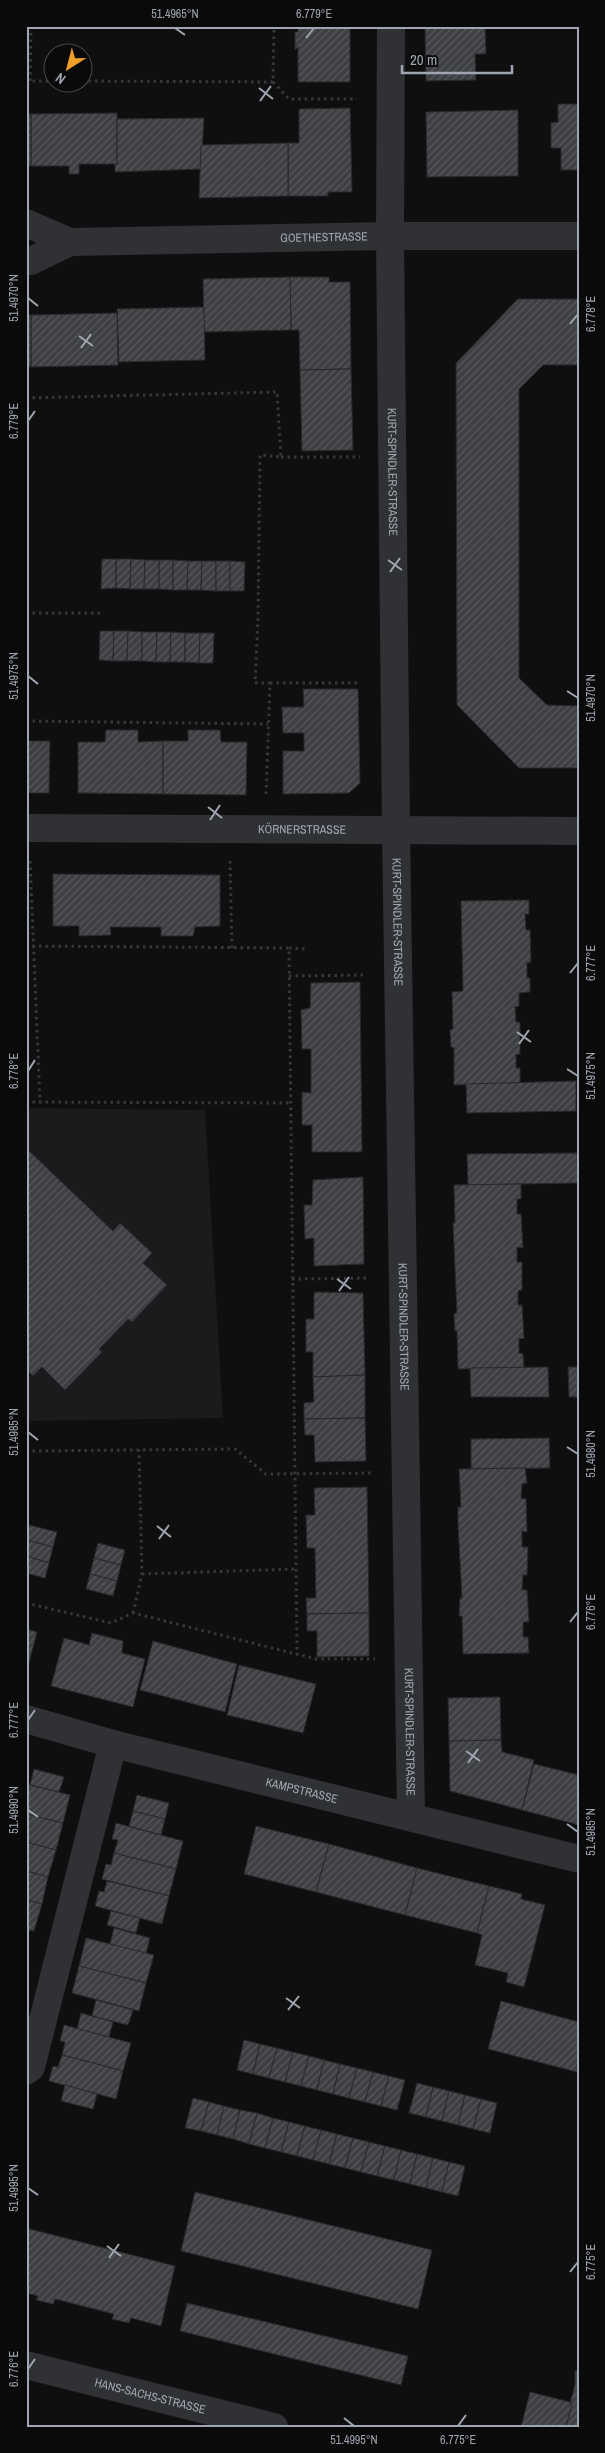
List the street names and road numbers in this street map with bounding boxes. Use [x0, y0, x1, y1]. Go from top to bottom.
street label: GOETHESTRASSE [280, 228, 368, 246]
street label: KURT-SPINDLER-STRASSE [384, 408, 401, 536]
street label: KÖRNERSTRASSE [258, 820, 346, 838]
street label: KURT-SPINDLER-STRASSE [388, 858, 406, 986]
street label: KURT-SPINDLER-STRASSE [395, 1263, 413, 1391]
street label: KURT-SPINDLER-STRASSE [401, 1668, 419, 1796]
street label: KAMPSTRASSE [264, 1774, 340, 1807]
street label: HANS-SACHS-STRASSE [93, 2374, 207, 2418]

